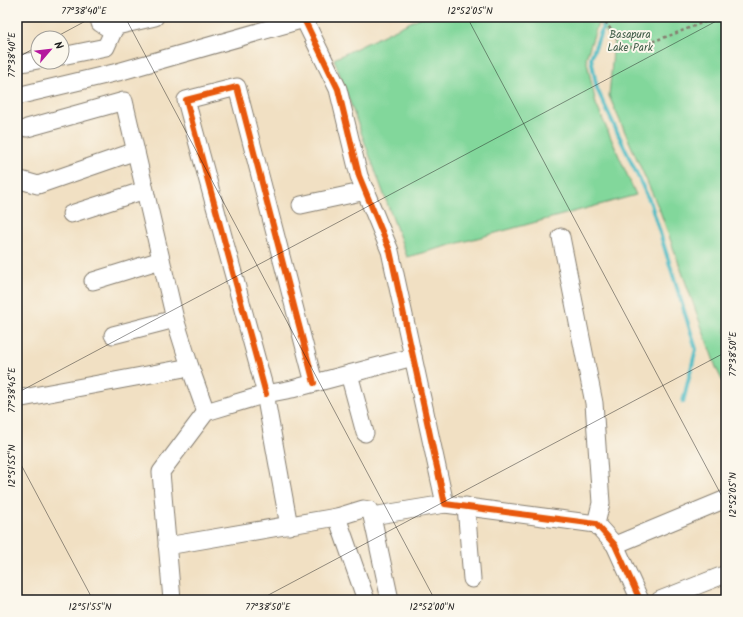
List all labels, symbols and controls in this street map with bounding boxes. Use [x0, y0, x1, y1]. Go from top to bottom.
text: 77°38'40"E [61, 3, 108, 19]
text: 12°52'05"N [447, 3, 493, 19]
park label: Basapura Lake Park [607, 26, 654, 57]
north arrow [30, 30, 70, 70]
text: 77°38'40"E [4, 31, 20, 78]
text: N [48, 38, 68, 53]
text: 77°38'50"E [725, 330, 741, 377]
text: 77°38'45"E [4, 366, 20, 413]
text: 12°51'55"N [4, 444, 20, 488]
text: 12°52'05"N [725, 472, 741, 518]
text: 12°51'55"N [68, 599, 112, 615]
text: 77°38'50"E [245, 599, 292, 615]
text: 12°52'00"N [409, 599, 455, 615]

